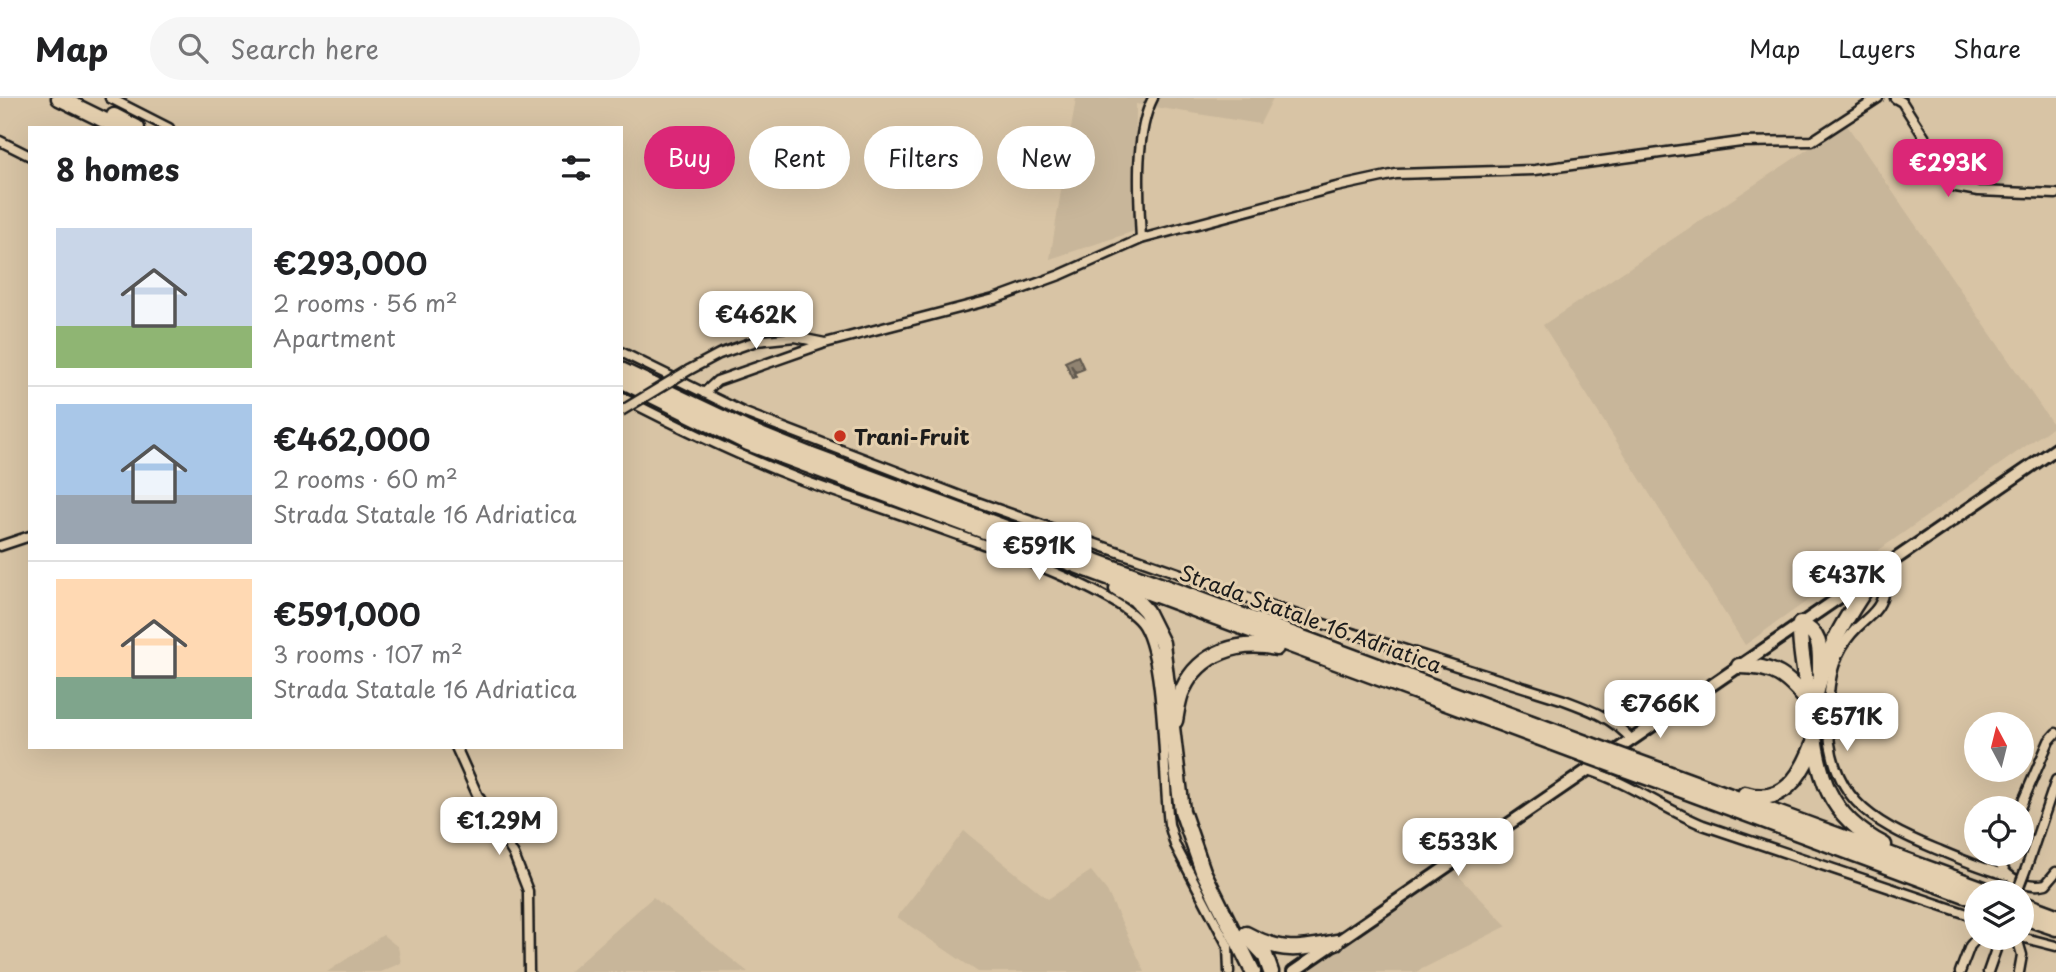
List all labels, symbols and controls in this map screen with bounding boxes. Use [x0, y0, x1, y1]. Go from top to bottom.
search box [150, 17, 640, 80]
text: Map [35, 23, 108, 73]
icon: search [174, 29, 212, 67]
text: Search here [230, 29, 379, 68]
text: Map [1749, 30, 1800, 66]
text: Layers [1838, 30, 1915, 66]
text: Share [1953, 30, 2021, 66]
chip: Buy [644, 126, 735, 189]
chip: Rent [749, 126, 850, 189]
chip: Filters [864, 126, 983, 189]
chip: New [997, 126, 1095, 189]
pin: €293K [1899, 140, 1997, 199]
text: €293K [1909, 144, 1987, 179]
text: 8 homes [56, 146, 179, 191]
icon: filters [557, 149, 595, 187]
text: €293,000 [273, 240, 427, 285]
icon: home [112, 256, 196, 340]
text: 2 rooms · 56 m² [273, 285, 458, 320]
pin: €462K [707, 292, 805, 351]
text: €462K [715, 296, 797, 331]
text: Apartment [273, 320, 396, 355]
text: €462,000 [273, 416, 430, 461]
place label: Trani-Fruit [854, 420, 970, 452]
marker: Trani-Fruit [832, 428, 848, 444]
icon: home [112, 432, 196, 516]
text: 2 rooms · 60 m² [273, 461, 458, 496]
text: Strada Statale 16 Adriatica [273, 496, 576, 531]
pin: €591K [990, 522, 1088, 582]
text: €591K [1002, 527, 1076, 562]
pin: €437K [1798, 552, 1896, 611]
street label: Strada Statale 16 Adriatica [1175, 556, 1447, 681]
text: €437K [1809, 556, 1885, 591]
text: €591,000 [273, 591, 421, 636]
icon: home [112, 607, 196, 691]
text: 3 rooms · 107 m² [273, 636, 463, 671]
text: Strada Statale 16 Adriatica [273, 671, 576, 706]
pin: €766K [1611, 680, 1709, 740]
text: €766K [1620, 685, 1700, 720]
pin: €571K [1798, 694, 1896, 753]
text: €571K [1811, 698, 1883, 733]
north arrow [1964, 712, 2034, 782]
map controls [1964, 712, 2034, 950]
button: locate [1964, 796, 2034, 866]
pin: €1.29M [442, 798, 556, 857]
text: €1.29M [456, 802, 542, 837]
pin: €533K [1409, 818, 1507, 878]
text: €533K [1418, 823, 1498, 858]
button: layers [1964, 880, 2034, 950]

